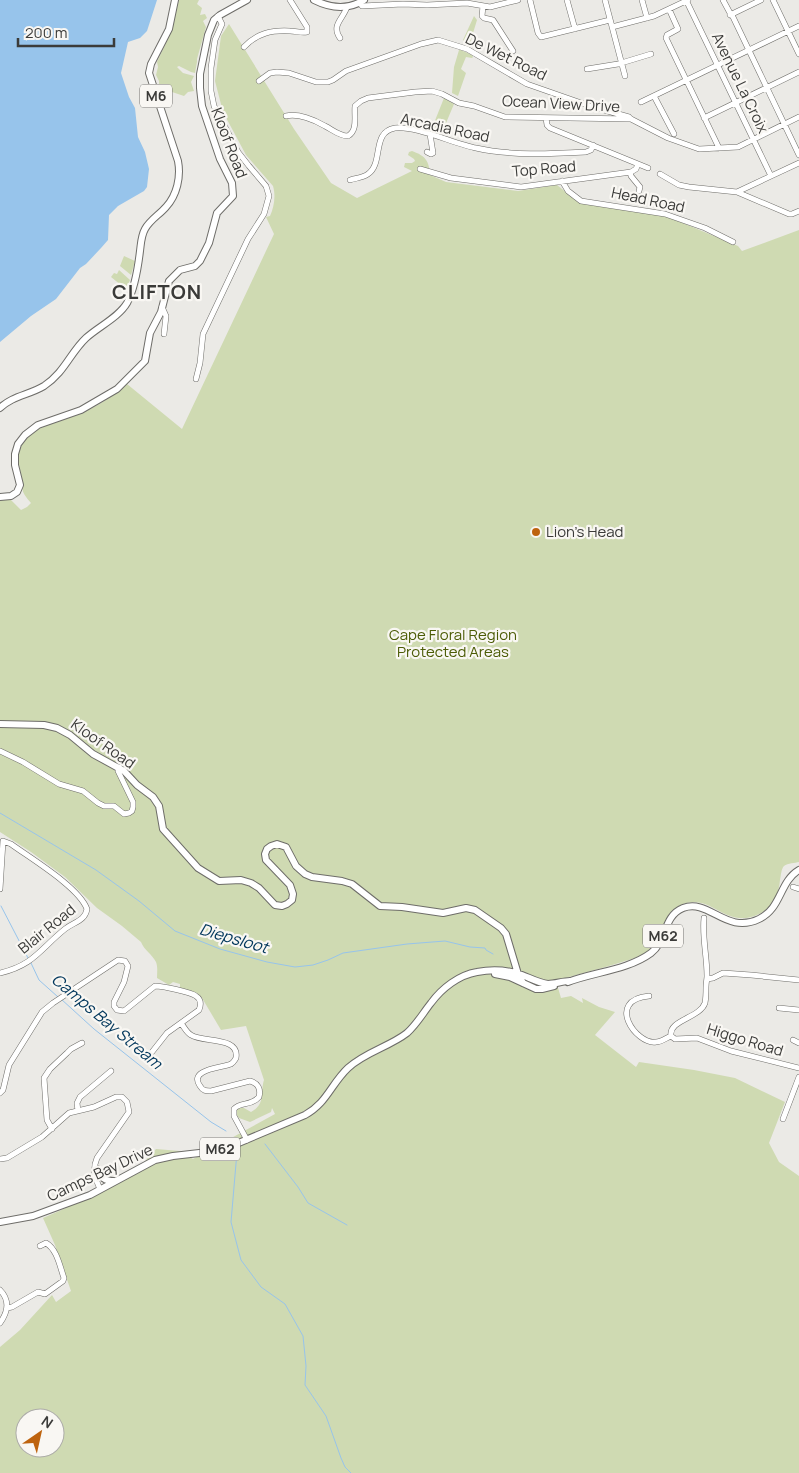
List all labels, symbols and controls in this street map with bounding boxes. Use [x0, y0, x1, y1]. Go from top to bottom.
scale bar [18, 15, 114, 47]
text: 200 m [25, 22, 68, 43]
street label: De Wet Road [462, 28, 551, 85]
street label: Avenue La Croix [707, 29, 774, 137]
road number: M6 [140, 84, 172, 108]
street label: Ocean View Drive [502, 90, 621, 117]
street label: Kloof Road [206, 105, 253, 181]
street label: Arcadia Road [399, 108, 492, 147]
street label: Top Road [511, 155, 577, 182]
street label: Head Road [609, 181, 687, 218]
district label: CLIFTON [112, 278, 202, 305]
place label: Lion's Head [546, 521, 623, 542]
marker: Lion's Head [530, 526, 542, 538]
park label: Cape Floral Region Protected Areas [389, 624, 517, 662]
street label: Kloof Road [67, 714, 140, 773]
street label: Blair Road [13, 899, 80, 958]
water label: Diepsloot [197, 918, 272, 959]
road number: M62 [643, 924, 683, 948]
water label: Camps Bay Stream [47, 968, 168, 1075]
street label: Higgo Road [704, 1018, 786, 1061]
road number: M62 [200, 1138, 240, 1160]
street label: Camps Bay Drive [43, 1139, 156, 1206]
north arrow [15, 1408, 65, 1458]
text: N [38, 1411, 57, 1432]

